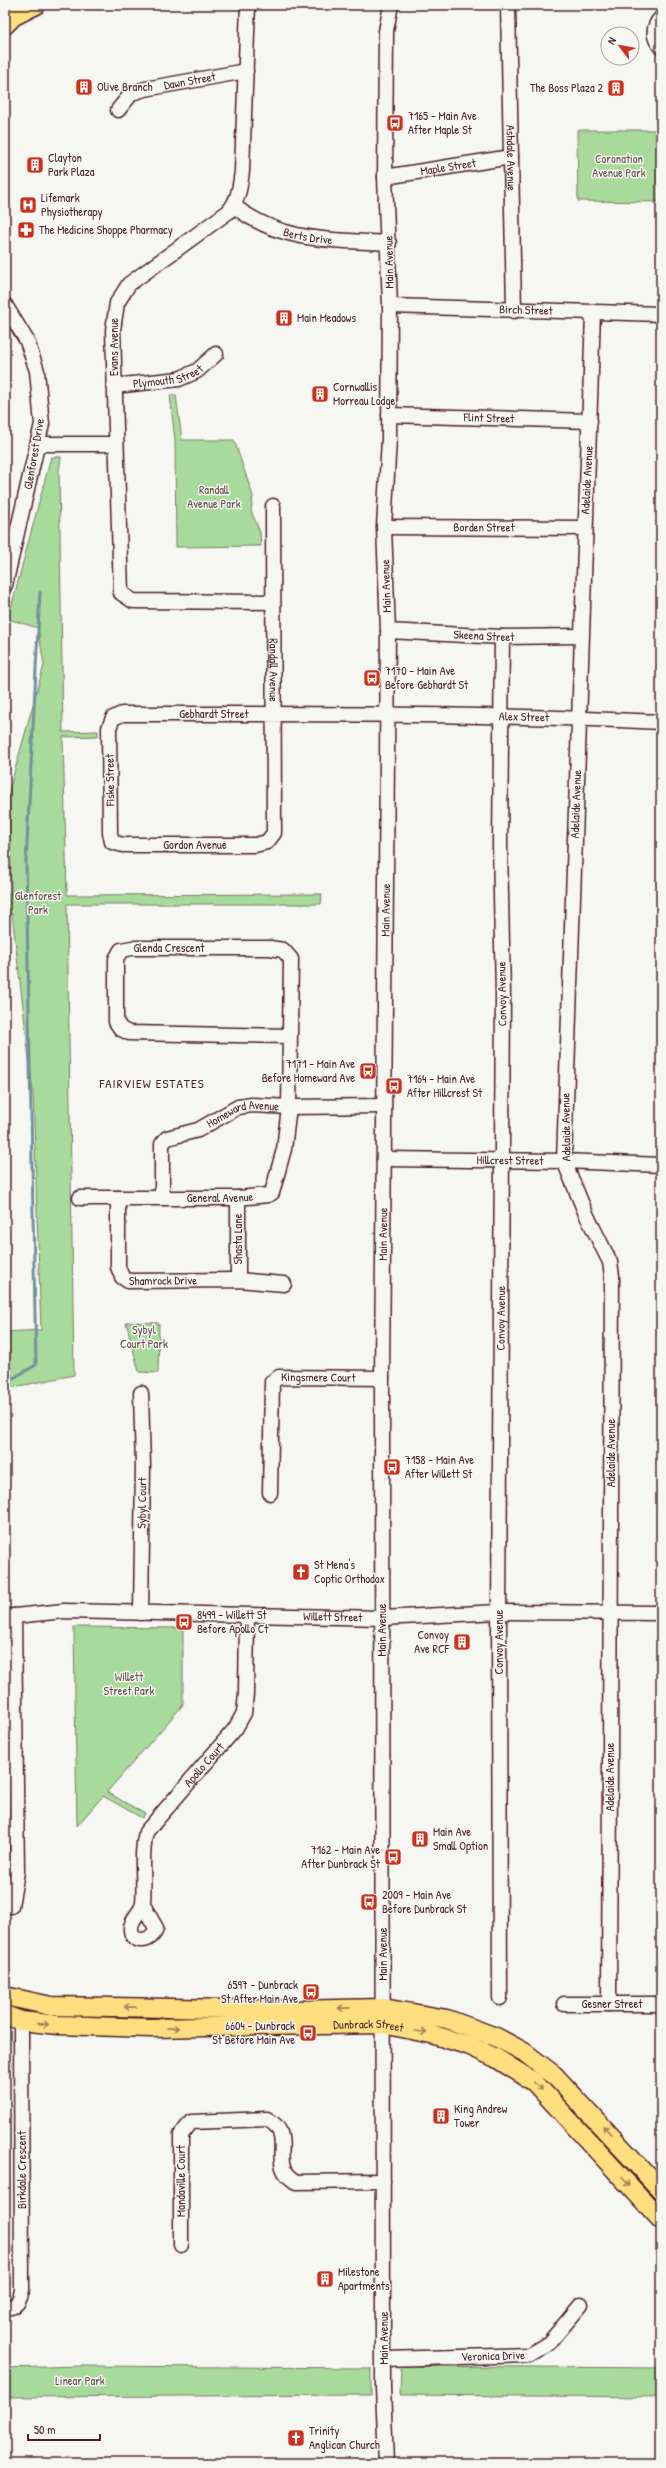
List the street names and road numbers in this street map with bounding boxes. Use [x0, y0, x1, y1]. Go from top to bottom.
street label: Dawn Street [162, 67, 218, 93]
street label: Ashdale Avenue [502, 125, 521, 191]
street label: Maple Street [419, 154, 478, 179]
street label: Berts Drive [281, 223, 333, 248]
street label: Main Avenue [380, 235, 397, 289]
street label: Birch Street [499, 300, 554, 319]
street label: Evans Avenue [105, 318, 122, 376]
street label: Plymouth Street [132, 360, 207, 392]
street label: Flint Street [462, 408, 515, 427]
street label: Glenforest Drive [19, 417, 48, 491]
street label: Adelaide Avenue [576, 445, 597, 515]
street label: Borden Street [453, 518, 516, 536]
street label: Main Avenue [376, 559, 395, 613]
street label: Skeena Street [453, 625, 515, 645]
street label: Randall Avenue [265, 638, 283, 702]
street label: Gebhardt Street [179, 705, 250, 722]
street label: Alex Street [499, 707, 550, 726]
street label: Fiske Street [101, 753, 118, 807]
street label: Adelaide Avenue [566, 769, 585, 839]
street label: Gordon Avenue [163, 836, 227, 853]
street label: Main Avenue [377, 883, 394, 937]
street label: Glenda Crescent [134, 939, 205, 956]
street label: Convoy Avenue [492, 961, 511, 1027]
street label: Adelaide Avenue [556, 1092, 575, 1161]
street label: Homeward Avenue [203, 1096, 280, 1131]
street label: Hillcrest Street [476, 1151, 544, 1169]
street label: General Avenue [187, 1188, 254, 1206]
street label: Main Avenue [374, 1207, 391, 1261]
street label: Shasta Lane [229, 1213, 246, 1264]
street label: Shamrock Drive [129, 1271, 197, 1289]
street label: Convoy Avenue [492, 1285, 509, 1350]
street label: Kingsmere Court [281, 1368, 357, 1386]
street label: Adelaide Avenue [602, 1419, 619, 1487]
street label: Sybyl Court [133, 1476, 150, 1529]
street label: Main Avenue [373, 1603, 390, 1657]
street label: Willett Street [303, 1607, 363, 1626]
street label: Convoy Avenue [490, 1609, 507, 1674]
street label: Apollo Court [180, 1738, 228, 1790]
street label: Adelaide Avenue [601, 1743, 618, 1811]
street label: Main Avenue [374, 1927, 391, 1981]
street label: Gesner Street [582, 1995, 643, 2012]
street label: Dunbrack Street [333, 2015, 406, 2036]
street label: Birkdale Crescent [13, 2130, 30, 2209]
street label: Mandaville Court [172, 2144, 189, 2217]
street label: Main Avenue [375, 2311, 392, 2365]
street label: Veronica Drive [461, 2346, 525, 2365]

